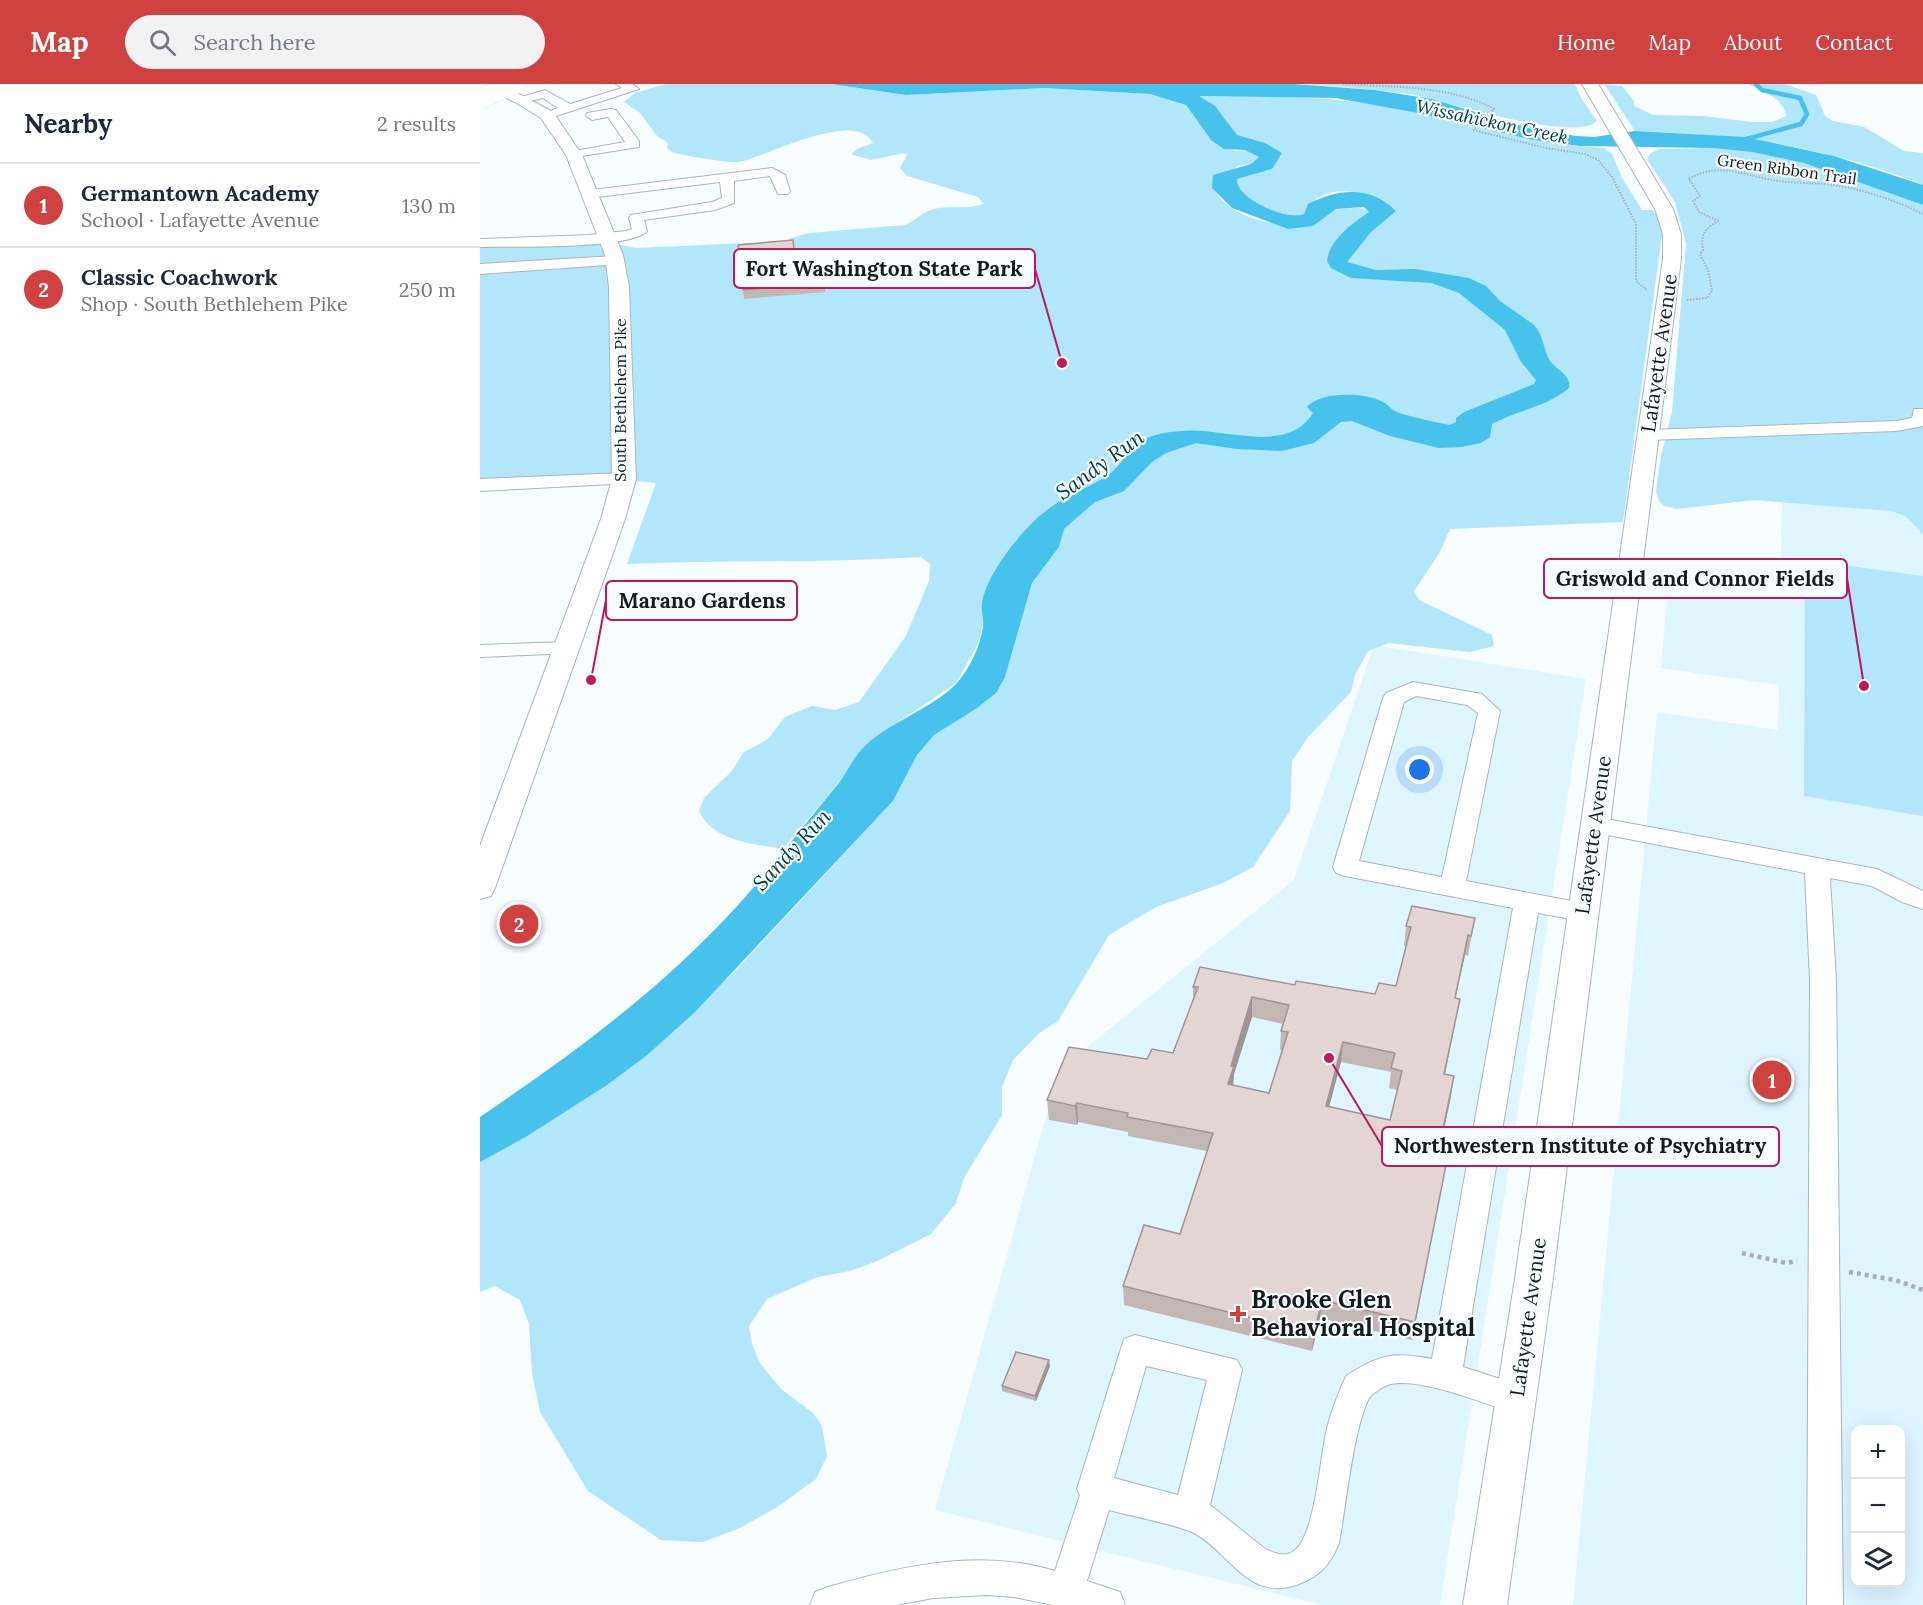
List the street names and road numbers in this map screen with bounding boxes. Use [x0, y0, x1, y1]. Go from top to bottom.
street label: Green Ribbon Trail [1716, 149, 1858, 189]
street label: Lafayette Avenue [1635, 272, 1682, 434]
street label: South Bethlehem Pike [610, 318, 630, 482]
street label: Lafayette Avenue [1569, 754, 1616, 916]
street label: Lafayette Avenue [1504, 1236, 1551, 1398]

